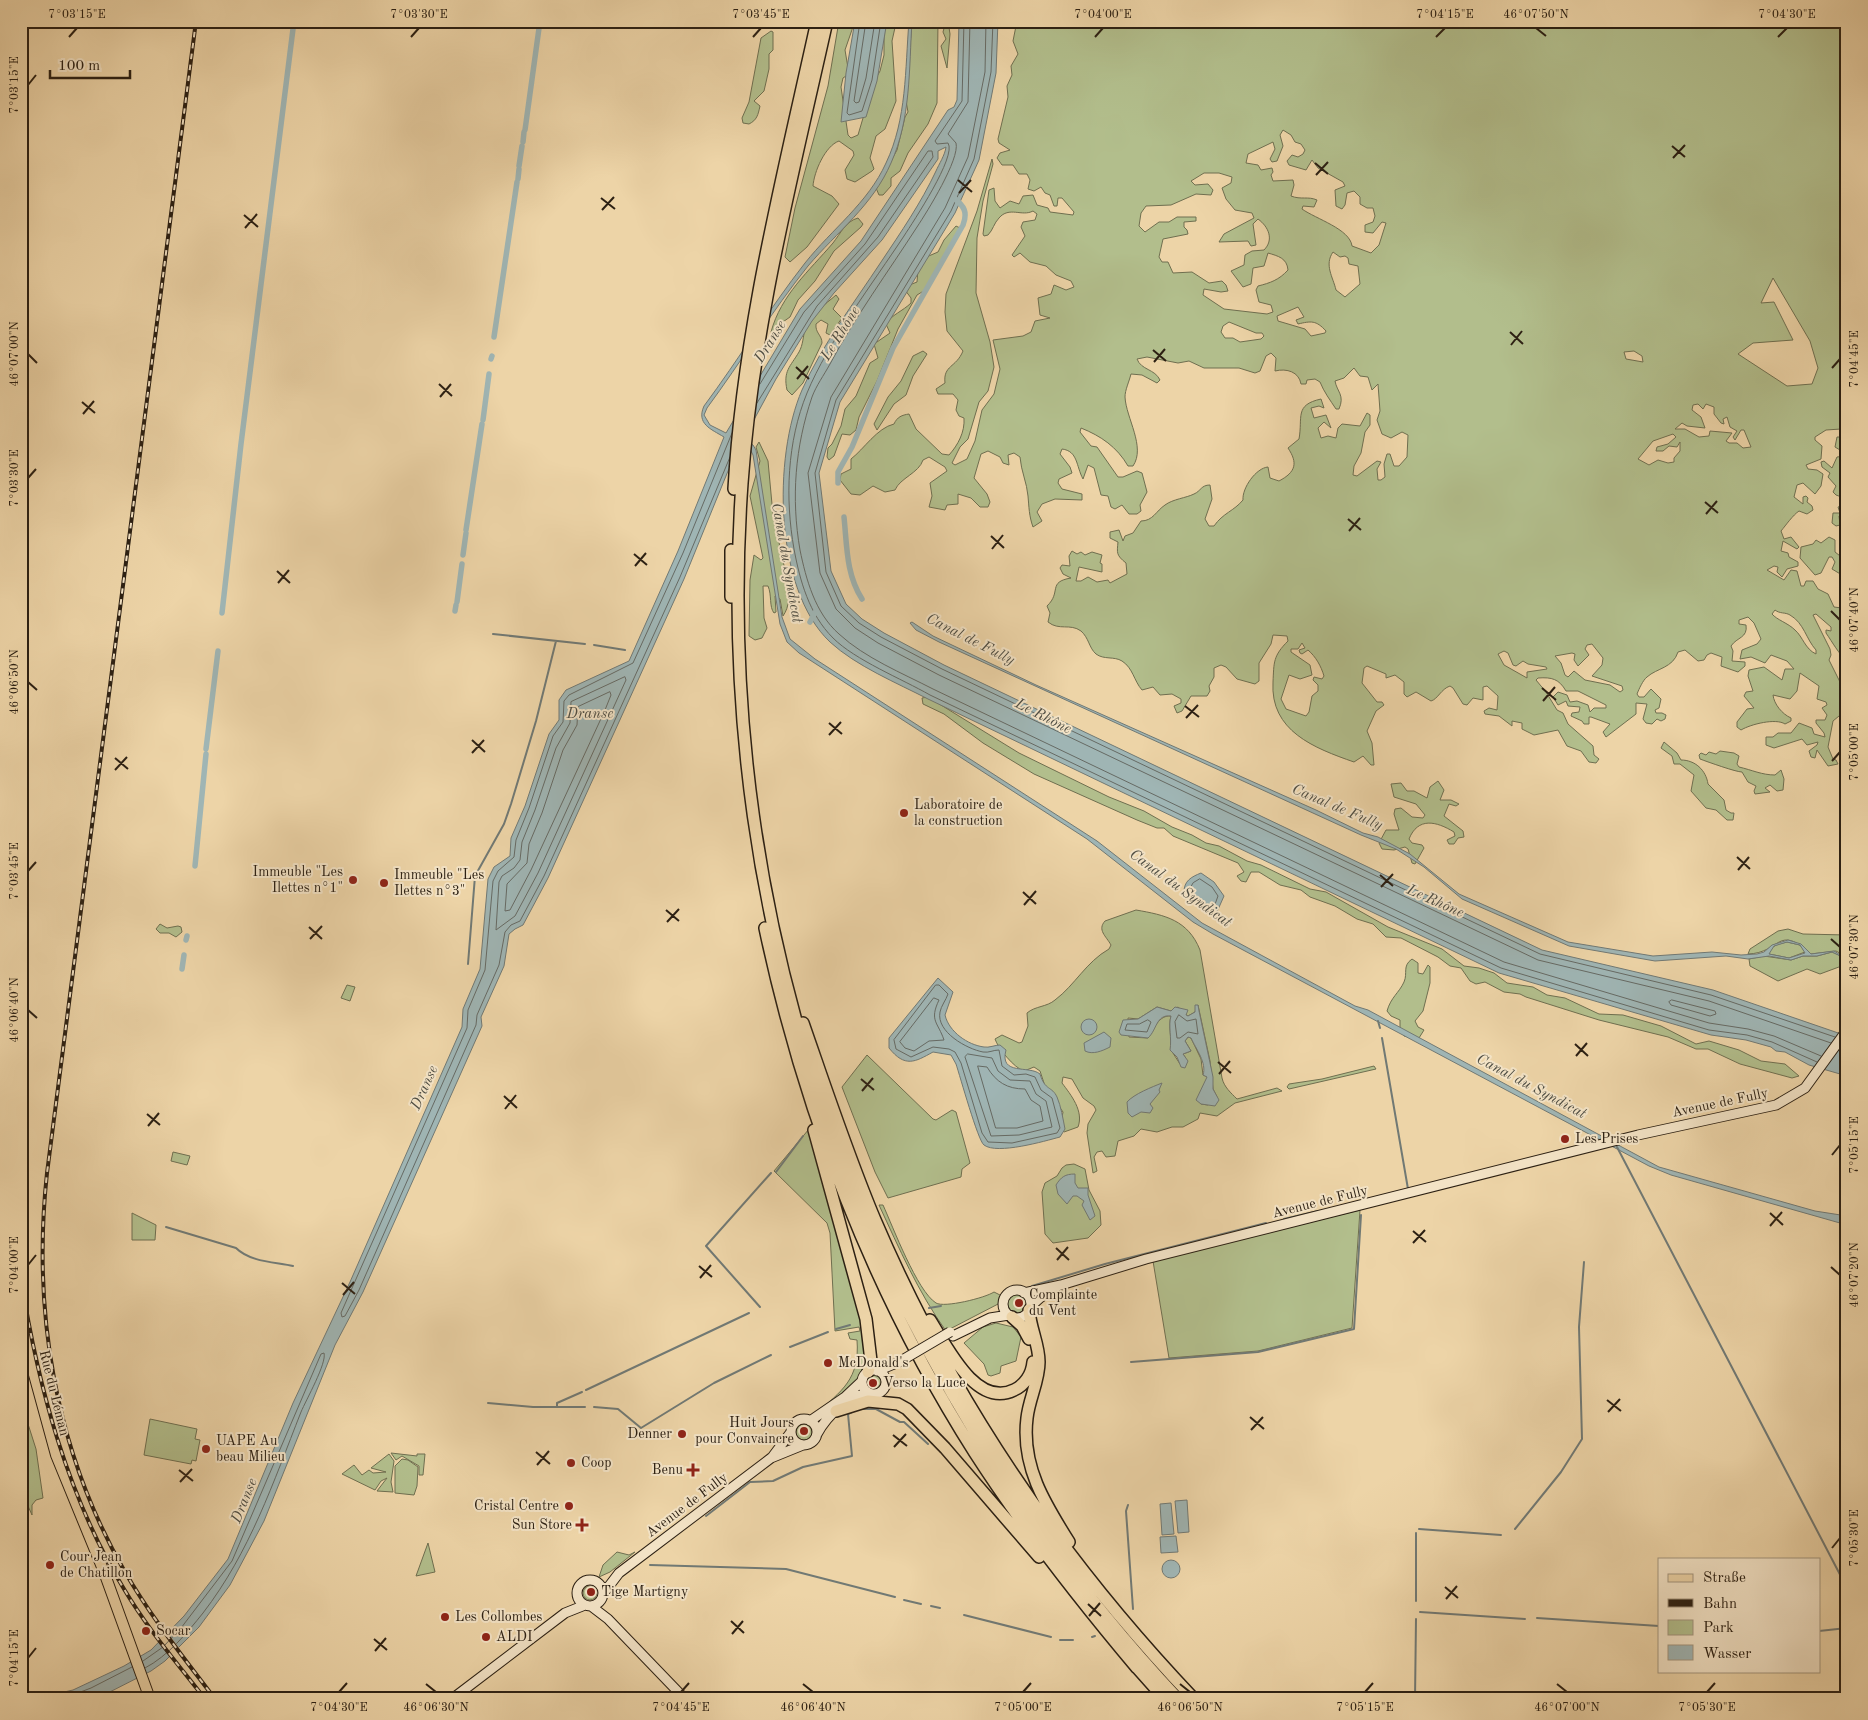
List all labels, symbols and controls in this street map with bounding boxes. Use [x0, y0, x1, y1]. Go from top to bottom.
text: 7°03'15"E [48, 8, 106, 21]
text: 7°03'45"E [732, 8, 790, 21]
text: 7°04'15"E [1416, 8, 1474, 21]
text: 46°07'50"N [1503, 8, 1569, 21]
text: 7°03'30"E [390, 9, 448, 21]
text: 7°04'00"E [1074, 9, 1132, 21]
text: 7°04'30"E [1758, 9, 1816, 21]
scale bar [50, 48, 130, 80]
text: 7°03'15"E [8, 56, 21, 114]
text: 100 m [58, 59, 100, 74]
water label: Le Rhône [818, 304, 863, 365]
water label: Dranse [752, 318, 790, 367]
text: 46°07'00"N [9, 321, 21, 387]
text: 7°04'45"E [1848, 330, 1861, 388]
text: 7°03'30"E [9, 449, 21, 507]
water label: Canal du Syndicat [768, 502, 804, 624]
text: 46°07'40"N [1849, 587, 1861, 653]
water label: Canal de Fully [923, 611, 1017, 669]
text: 46°06'50"N [8, 649, 21, 715]
water label: Le Rhône [1012, 696, 1073, 737]
water label: Dranse [566, 707, 613, 722]
text: 7°05'00"E [1848, 723, 1861, 781]
water label: Canal de Fully [1290, 782, 1385, 834]
place label: Laboratoire de la construction [914, 798, 1003, 828]
marker: Laboratoire de la construction [898, 807, 910, 819]
text: 7°03'45"E [8, 842, 21, 900]
water label: Canal du Syndicat [1126, 847, 1234, 931]
place label: Immeuble "Les Ilettes n°1" [253, 865, 343, 895]
place label: Immeuble "Les Ilettes n°3" [394, 868, 484, 898]
marker: Immeuble "Les Ilettes n°1" [347, 874, 359, 886]
marker: Immeuble "Les Ilettes n°3" [378, 877, 390, 889]
water label: Le Rhône [1403, 882, 1466, 921]
text: 46°07'30"N [1849, 914, 1861, 980]
text: 46°06'40"N [9, 977, 21, 1043]
water label: Canal du Syndicat [1474, 1052, 1588, 1122]
water label: Dranse [408, 1064, 441, 1113]
street label: Avenue de Fully [1671, 1086, 1770, 1120]
text: 7°05'15"E [1848, 1116, 1861, 1174]
place label: Les Prises [1575, 1132, 1638, 1146]
marker: Les Prises [1559, 1133, 1571, 1145]
street label: Avenue de Fully [1271, 1183, 1370, 1221]
text: 7°04'00"E [9, 1236, 21, 1294]
text: 46°07'20"N [1849, 1242, 1861, 1308]
place label: Complainte du Vent [1029, 1288, 1097, 1318]
marker: Complainte du Vent [1013, 1297, 1025, 1309]
street label: Rue du Léman [37, 1349, 72, 1438]
place label: McDonald's [838, 1356, 909, 1370]
marker: McDonald's [822, 1357, 834, 1369]
place label: Verso la Luce [883, 1376, 966, 1390]
marker: Verso la Luce [867, 1377, 879, 1389]
place label: Huit Jours pour Convaincre [695, 1416, 794, 1446]
marker: Huit Jours pour Convaincre [798, 1425, 810, 1437]
place label: Denner [627, 1427, 672, 1441]
marker: Denner [676, 1428, 688, 1440]
place label: UAPE Au beau Milieu [216, 1434, 285, 1464]
marker: UAPE Au beau Milieu [200, 1443, 212, 1455]
place label: Coop [581, 1456, 612, 1470]
marker: Coop [565, 1457, 577, 1469]
place label: Benu [652, 1463, 684, 1477]
marker: Benu [687, 1464, 699, 1476]
street label: Avenue de Fully [644, 1470, 731, 1540]
water label: Dranse [229, 1477, 261, 1526]
place label: Cristal Centre [474, 1499, 559, 1513]
marker: Cristal Centre [563, 1500, 575, 1512]
text: 7°05'30"E [1848, 1509, 1861, 1567]
place label: Sun Store [512, 1518, 572, 1532]
marker: Sun Store [576, 1519, 588, 1531]
place label: Cour Jean de Chatillon [60, 1550, 133, 1580]
legend [1658, 1558, 1820, 1672]
marker: Cour Jean de Chatillon [44, 1559, 56, 1571]
text: Straße [1703, 1571, 1746, 1586]
place label: Tige Martigny [601, 1585, 689, 1599]
marker: Tige Martigny [585, 1586, 597, 1598]
text: Bahn [1703, 1597, 1737, 1612]
place label: Les Collombes [455, 1610, 542, 1624]
marker: Les Collombes [439, 1611, 451, 1623]
text: Park [1703, 1621, 1734, 1636]
place label: Socar [156, 1624, 191, 1638]
marker: Socar [140, 1625, 152, 1637]
text: 7°04'15"E [8, 1629, 21, 1687]
place label: ALDI [496, 1630, 533, 1644]
marker: ALDI [480, 1631, 492, 1643]
text: Wasser [1703, 1647, 1751, 1662]
text: 7°04'45"E [652, 1701, 710, 1714]
text: 7°05'00"E [994, 1701, 1052, 1714]
text: 46°06'50"N [1157, 1701, 1223, 1714]
text: 7°05'15"E [1336, 1701, 1394, 1714]
text: 7°05'30"E [1678, 1701, 1736, 1714]
text: 7°04'30"E [310, 1702, 368, 1714]
text: 46°06'30"N [403, 1702, 469, 1714]
text: 46°06'40"N [780, 1702, 846, 1714]
text: 46°07'00"N [1534, 1702, 1600, 1714]

